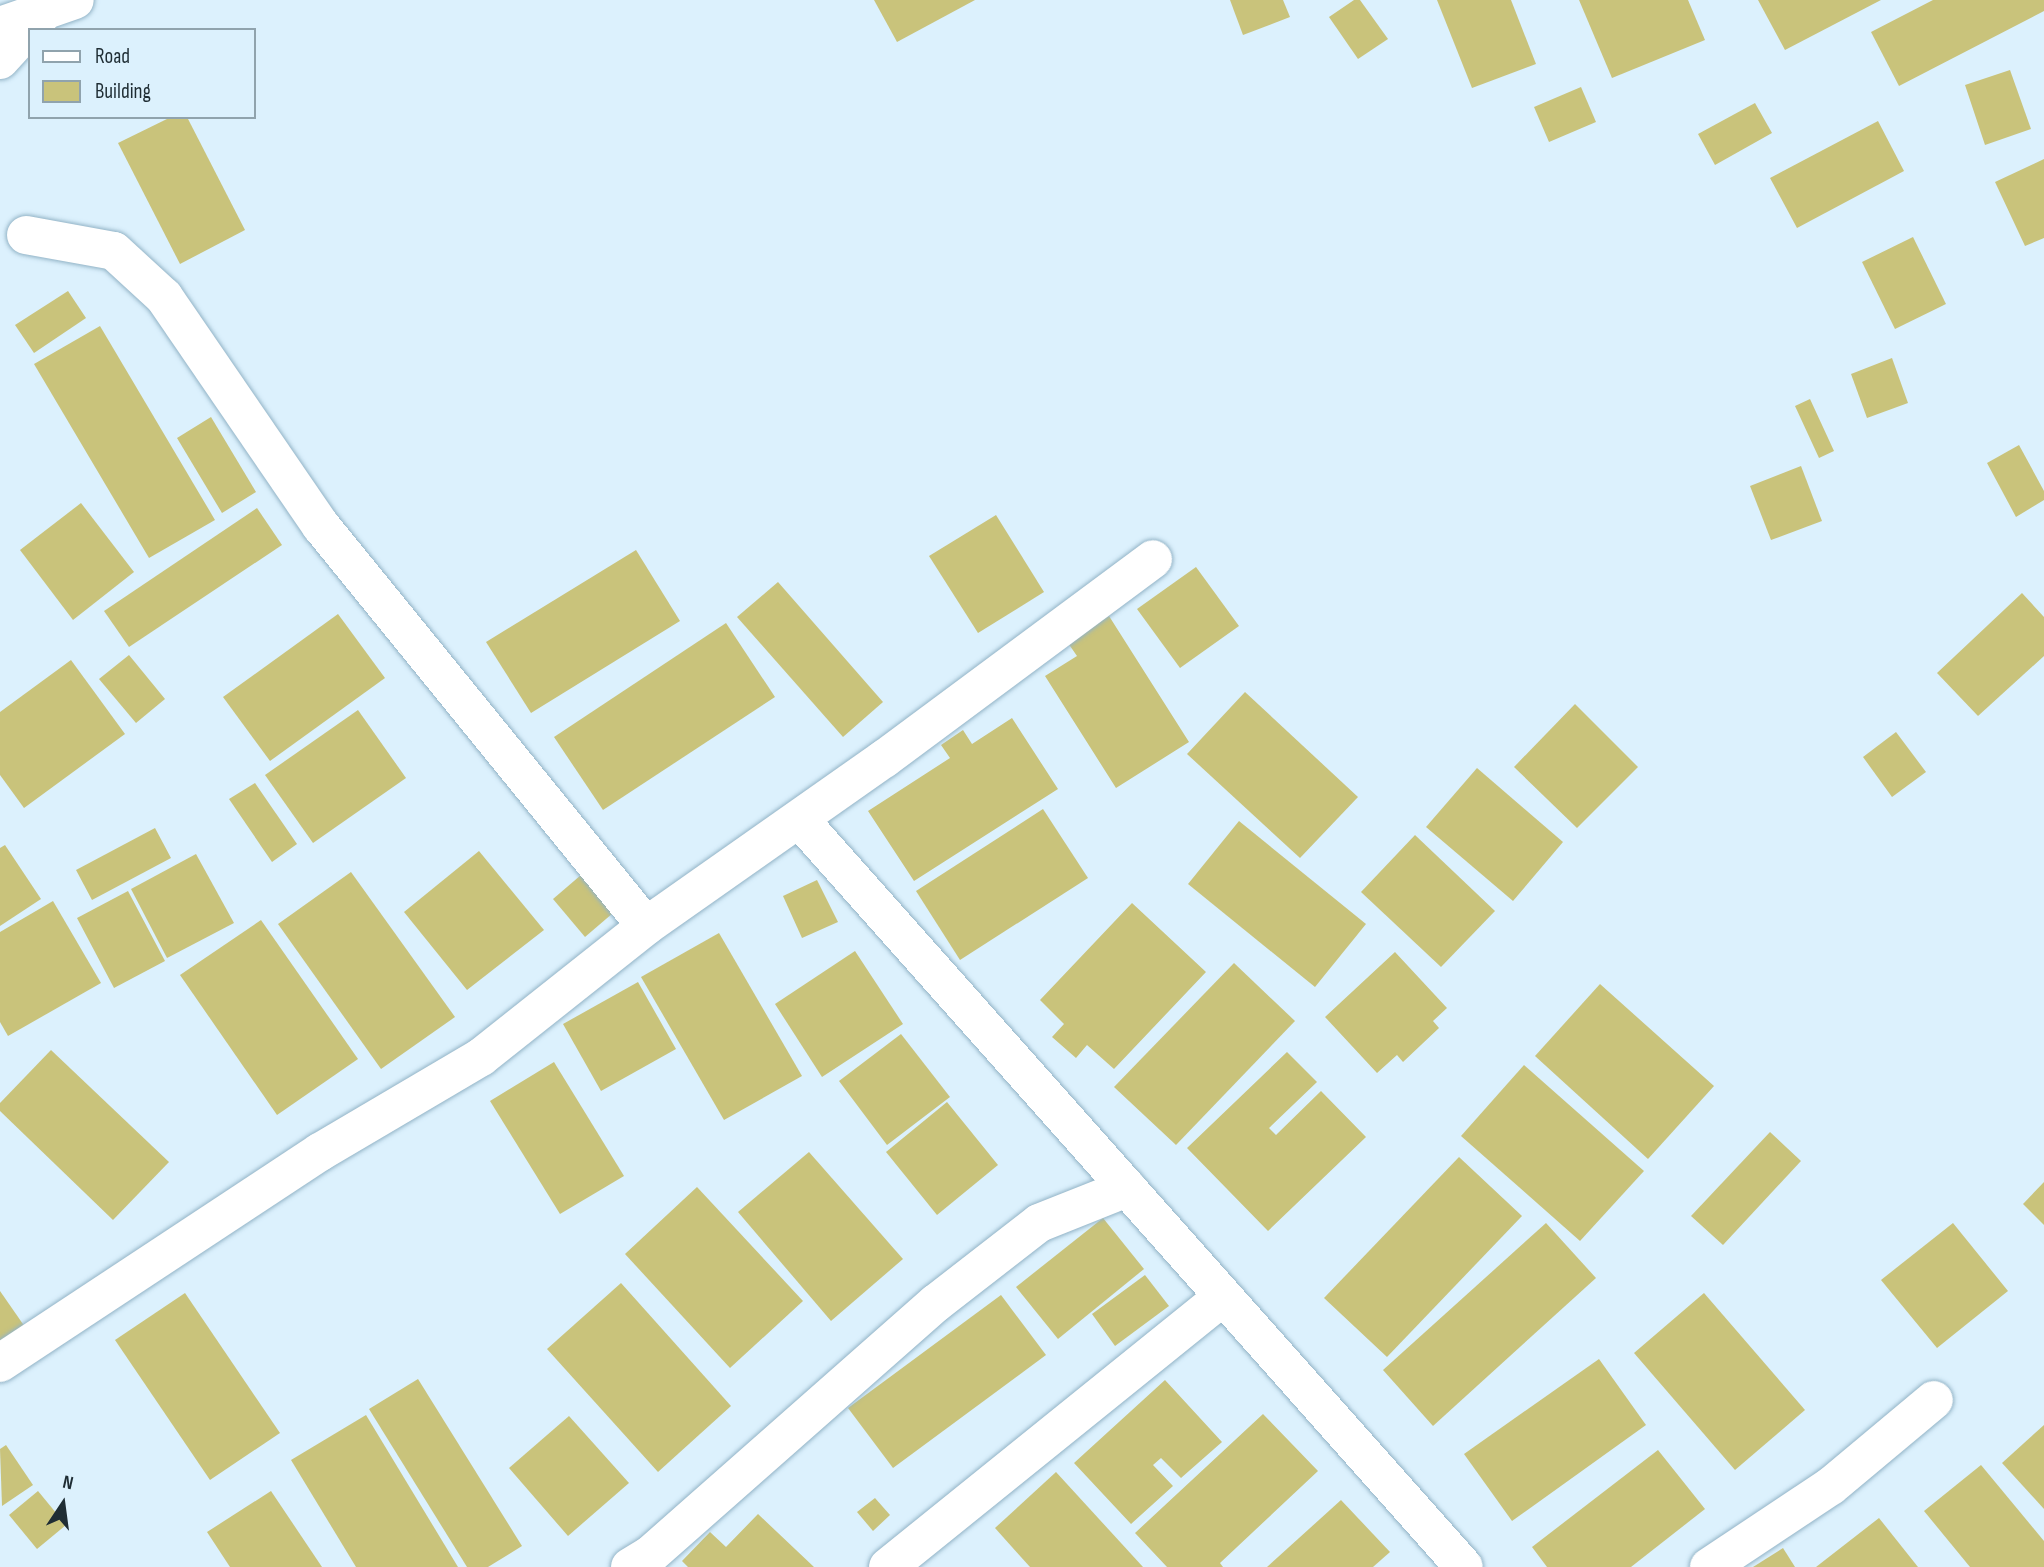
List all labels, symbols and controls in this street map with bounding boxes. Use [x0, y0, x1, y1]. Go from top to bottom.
legend [28, 28, 256, 119]
text: Road [95, 44, 130, 69]
text: Building [95, 79, 151, 104]
north arrow [28, 1469, 98, 1539]
text: N [60, 1471, 75, 1495]

